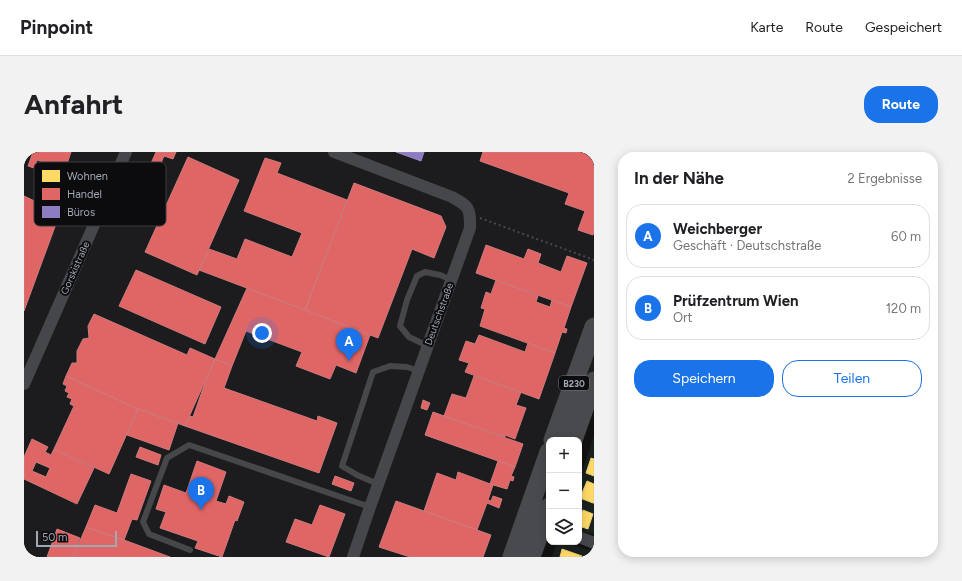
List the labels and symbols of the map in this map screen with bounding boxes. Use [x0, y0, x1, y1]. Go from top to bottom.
legend [34, 162, 166, 226]
text: Wohnen [67, 170, 108, 183]
text: Handel [67, 188, 102, 201]
text: Büros [67, 206, 95, 219]
street label: Gorskistraße [58, 239, 93, 297]
street label: Deutschstraße [422, 281, 456, 347]
your location [252, 323, 272, 343]
pin: A [336, 328, 362, 361]
road number: B230 [559, 376, 589, 390]
pin: B [188, 477, 214, 510]
scale bar [36, 529, 117, 548]

